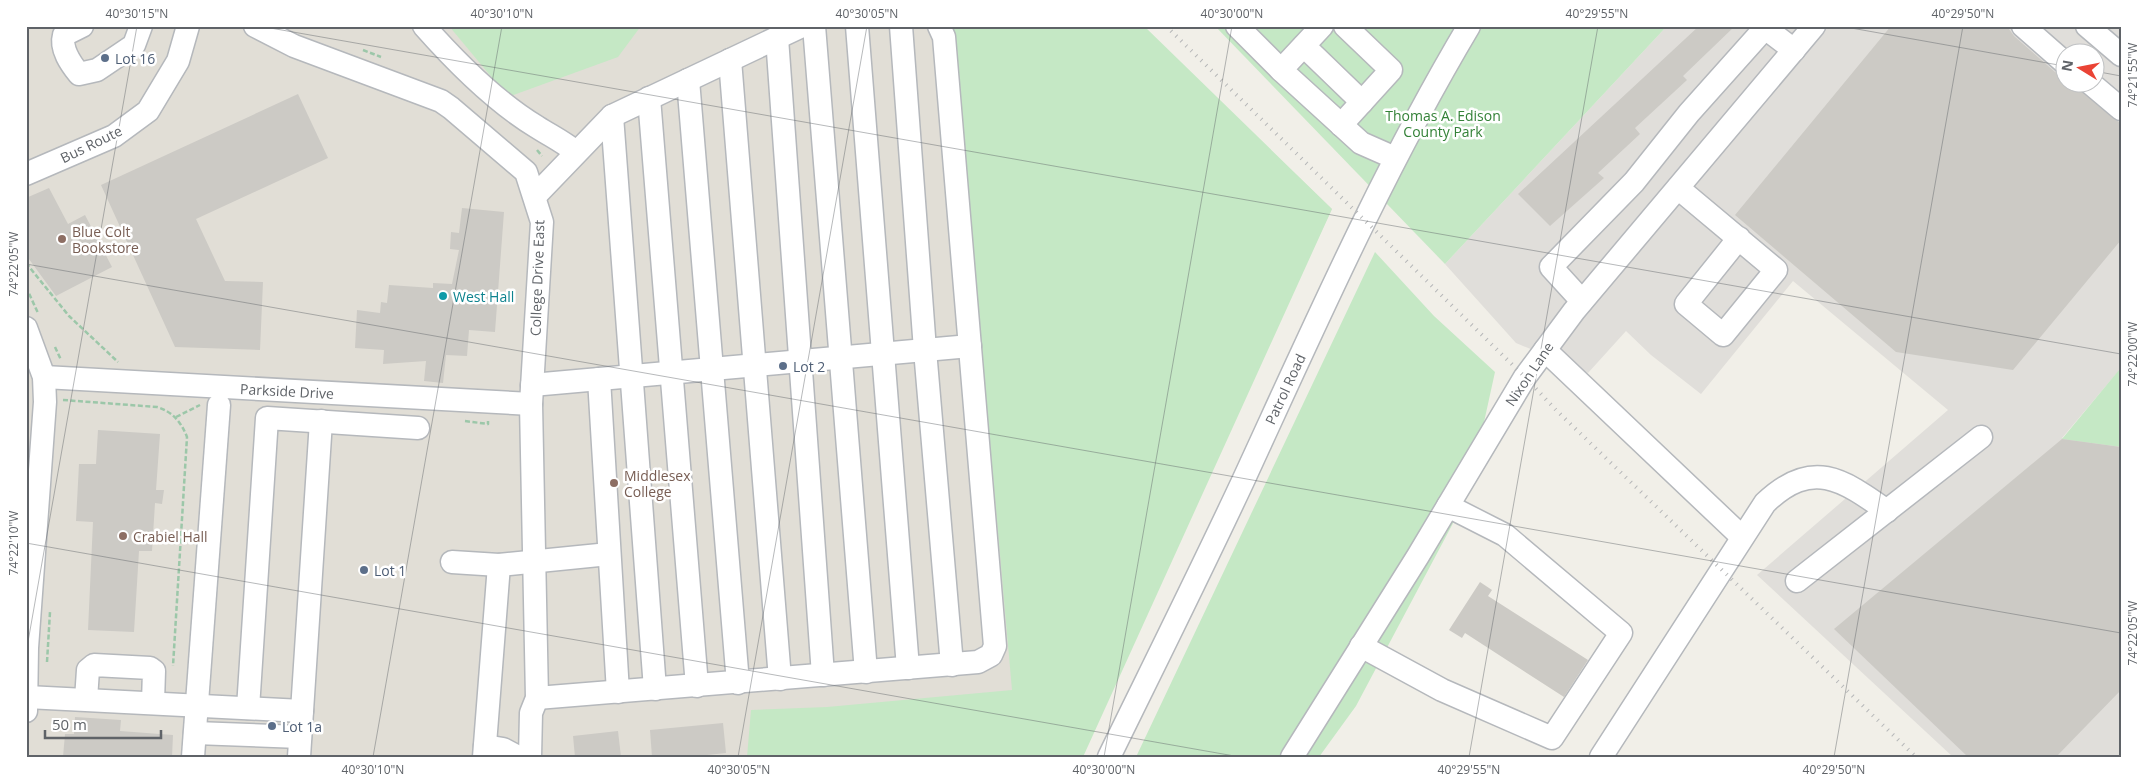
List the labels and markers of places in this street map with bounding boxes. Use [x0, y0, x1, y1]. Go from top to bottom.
place label: Lot 16 [115, 49, 155, 68]
marker: Lot 16 [99, 52, 111, 64]
place label: Blue Colt Bookstore [72, 222, 139, 257]
marker: Blue Colt Bookstore [56, 233, 68, 245]
place label: West Hall [453, 287, 514, 306]
marker: West Hall [437, 290, 449, 302]
place label: Lot 2 [793, 357, 825, 376]
marker: Lot 2 [777, 360, 789, 372]
place label: Middlesex College [624, 466, 691, 501]
marker: Middlesex College [608, 477, 620, 489]
place label: Crabiel Hall [133, 527, 208, 546]
marker: Crabiel Hall [117, 530, 129, 542]
place label: Lot 1 [374, 561, 406, 580]
marker: Lot 1 [358, 564, 370, 576]
place label: Lot 1a [282, 717, 322, 736]
marker: Lot 1a [266, 720, 278, 732]

